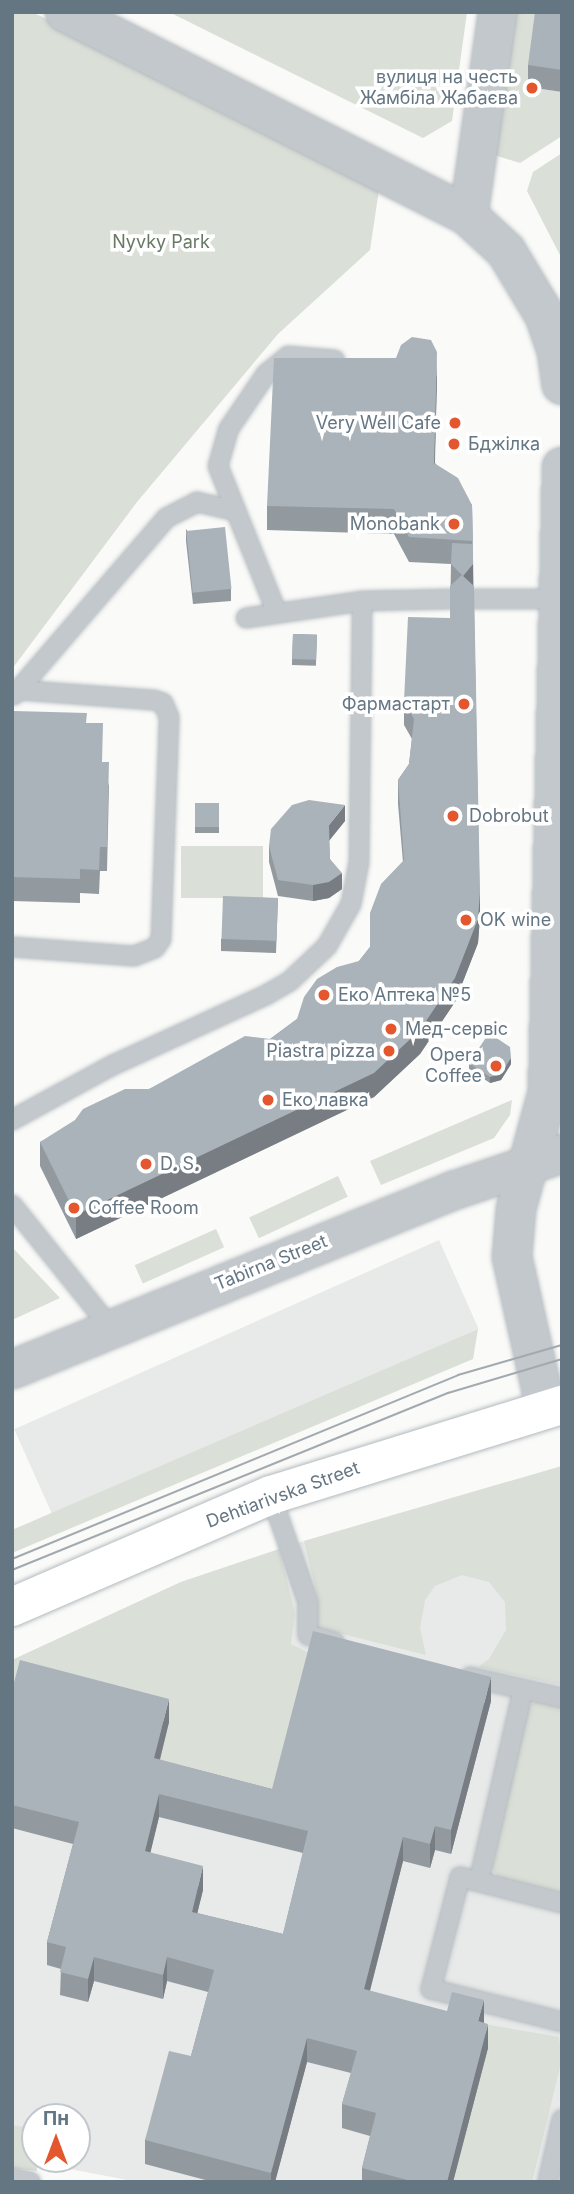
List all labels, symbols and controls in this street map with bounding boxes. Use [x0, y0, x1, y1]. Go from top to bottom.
place label: вулиця на честь Жамбіла Жабаєва [360, 67, 518, 110]
marker: вулиця на честь Жамбіла Жабаєва [524, 80, 540, 96]
park label: Nyvky Park [112, 231, 210, 253]
place label: Very Well Cafe [316, 412, 441, 434]
marker: Very Well Cafe [447, 415, 463, 431]
place label: Бджілка [468, 433, 540, 455]
marker: Бджілка [446, 436, 462, 452]
place label: Monobank [350, 513, 440, 535]
marker: Monobank [446, 516, 462, 532]
place label: Фармастарт [342, 693, 450, 715]
marker: Фармастарт [456, 696, 472, 712]
place label: Dobrobut [469, 805, 549, 827]
marker: Dobrobut [443, 806, 463, 826]
place label: OK wine [480, 909, 551, 931]
marker: OK wine [458, 912, 474, 928]
place label: Еко Аптека №5 [338, 984, 471, 1006]
marker: Еко Аптека №5 [316, 987, 332, 1003]
place label: Мед-сервіс [405, 1018, 508, 1040]
marker: Мед-сервіс [383, 1021, 399, 1037]
place label: Piastra pizza [266, 1040, 375, 1062]
marker: Piastra pizza [381, 1043, 397, 1059]
place label: Opera Coffee [425, 1045, 482, 1088]
marker: Opera Coffee [488, 1058, 504, 1074]
place label: Еко лавка [282, 1089, 369, 1111]
marker: Еко лавка [260, 1092, 276, 1108]
place label: D. S. [160, 1153, 199, 1175]
marker: D. S. [138, 1156, 154, 1172]
place label: Coffee Room [88, 1197, 199, 1219]
marker: Coffee Room [66, 1200, 82, 1216]
street label: Tabirna Street [212, 1231, 330, 1295]
street label: Dehtiarivska Street [203, 1457, 363, 1533]
north arrow [21, 2103, 91, 2173]
text: Пн [43, 2107, 69, 2130]

